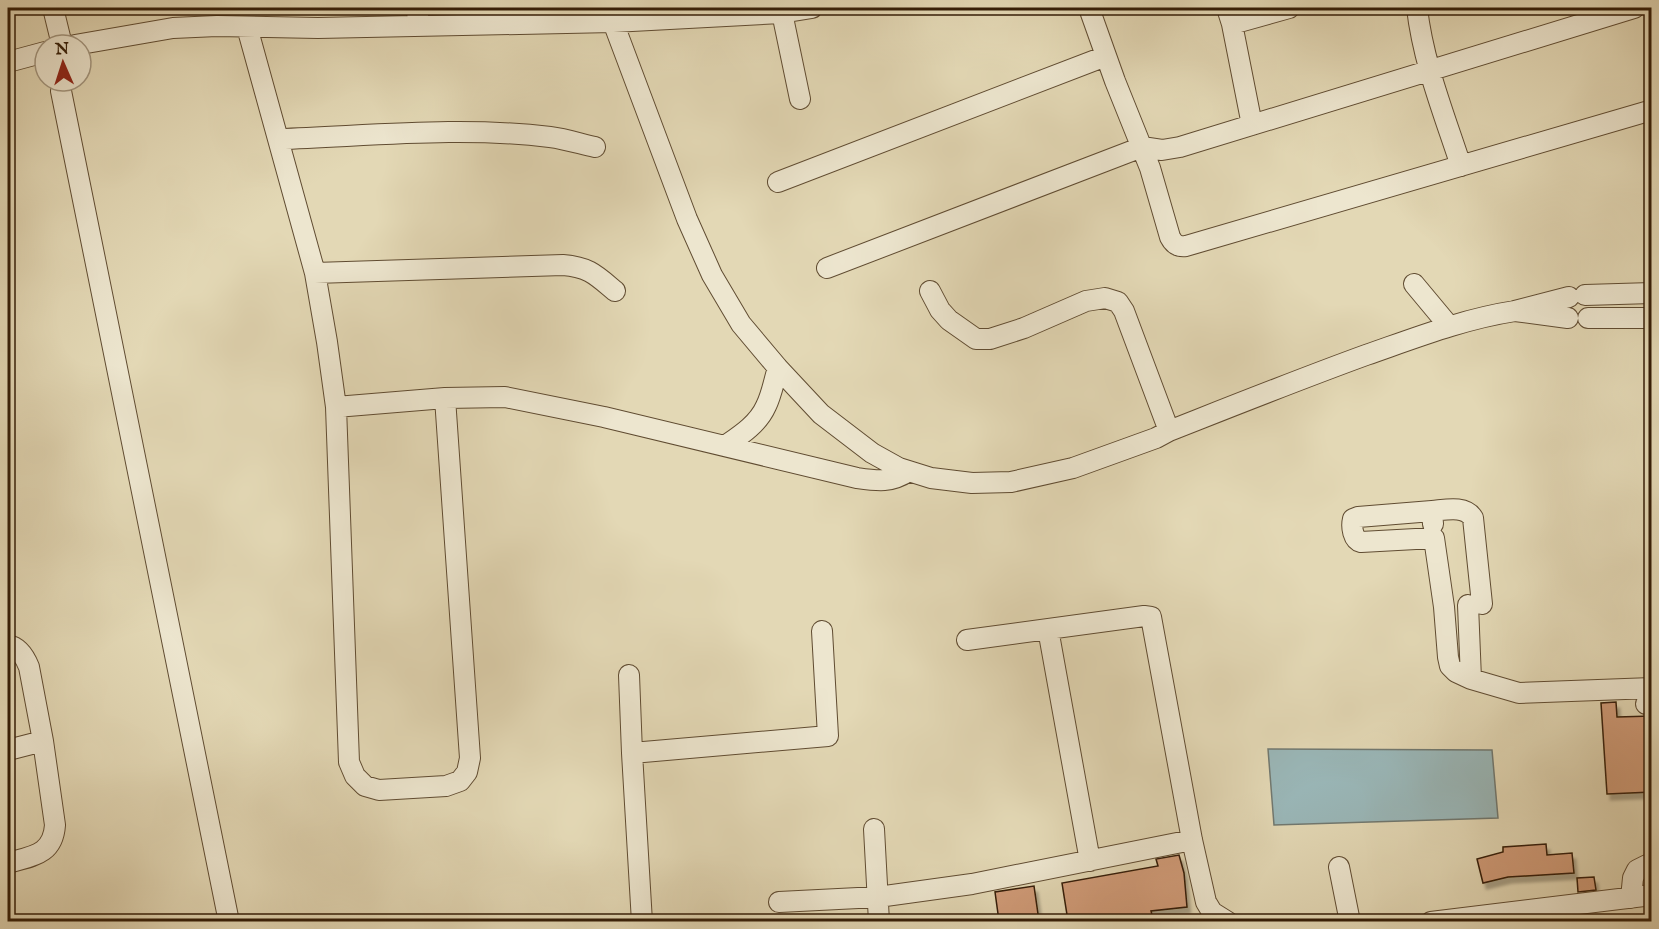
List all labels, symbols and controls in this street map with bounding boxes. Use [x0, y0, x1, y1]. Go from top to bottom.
north arrow [33, 33, 93, 93]
text: N [54, 40, 70, 60]

